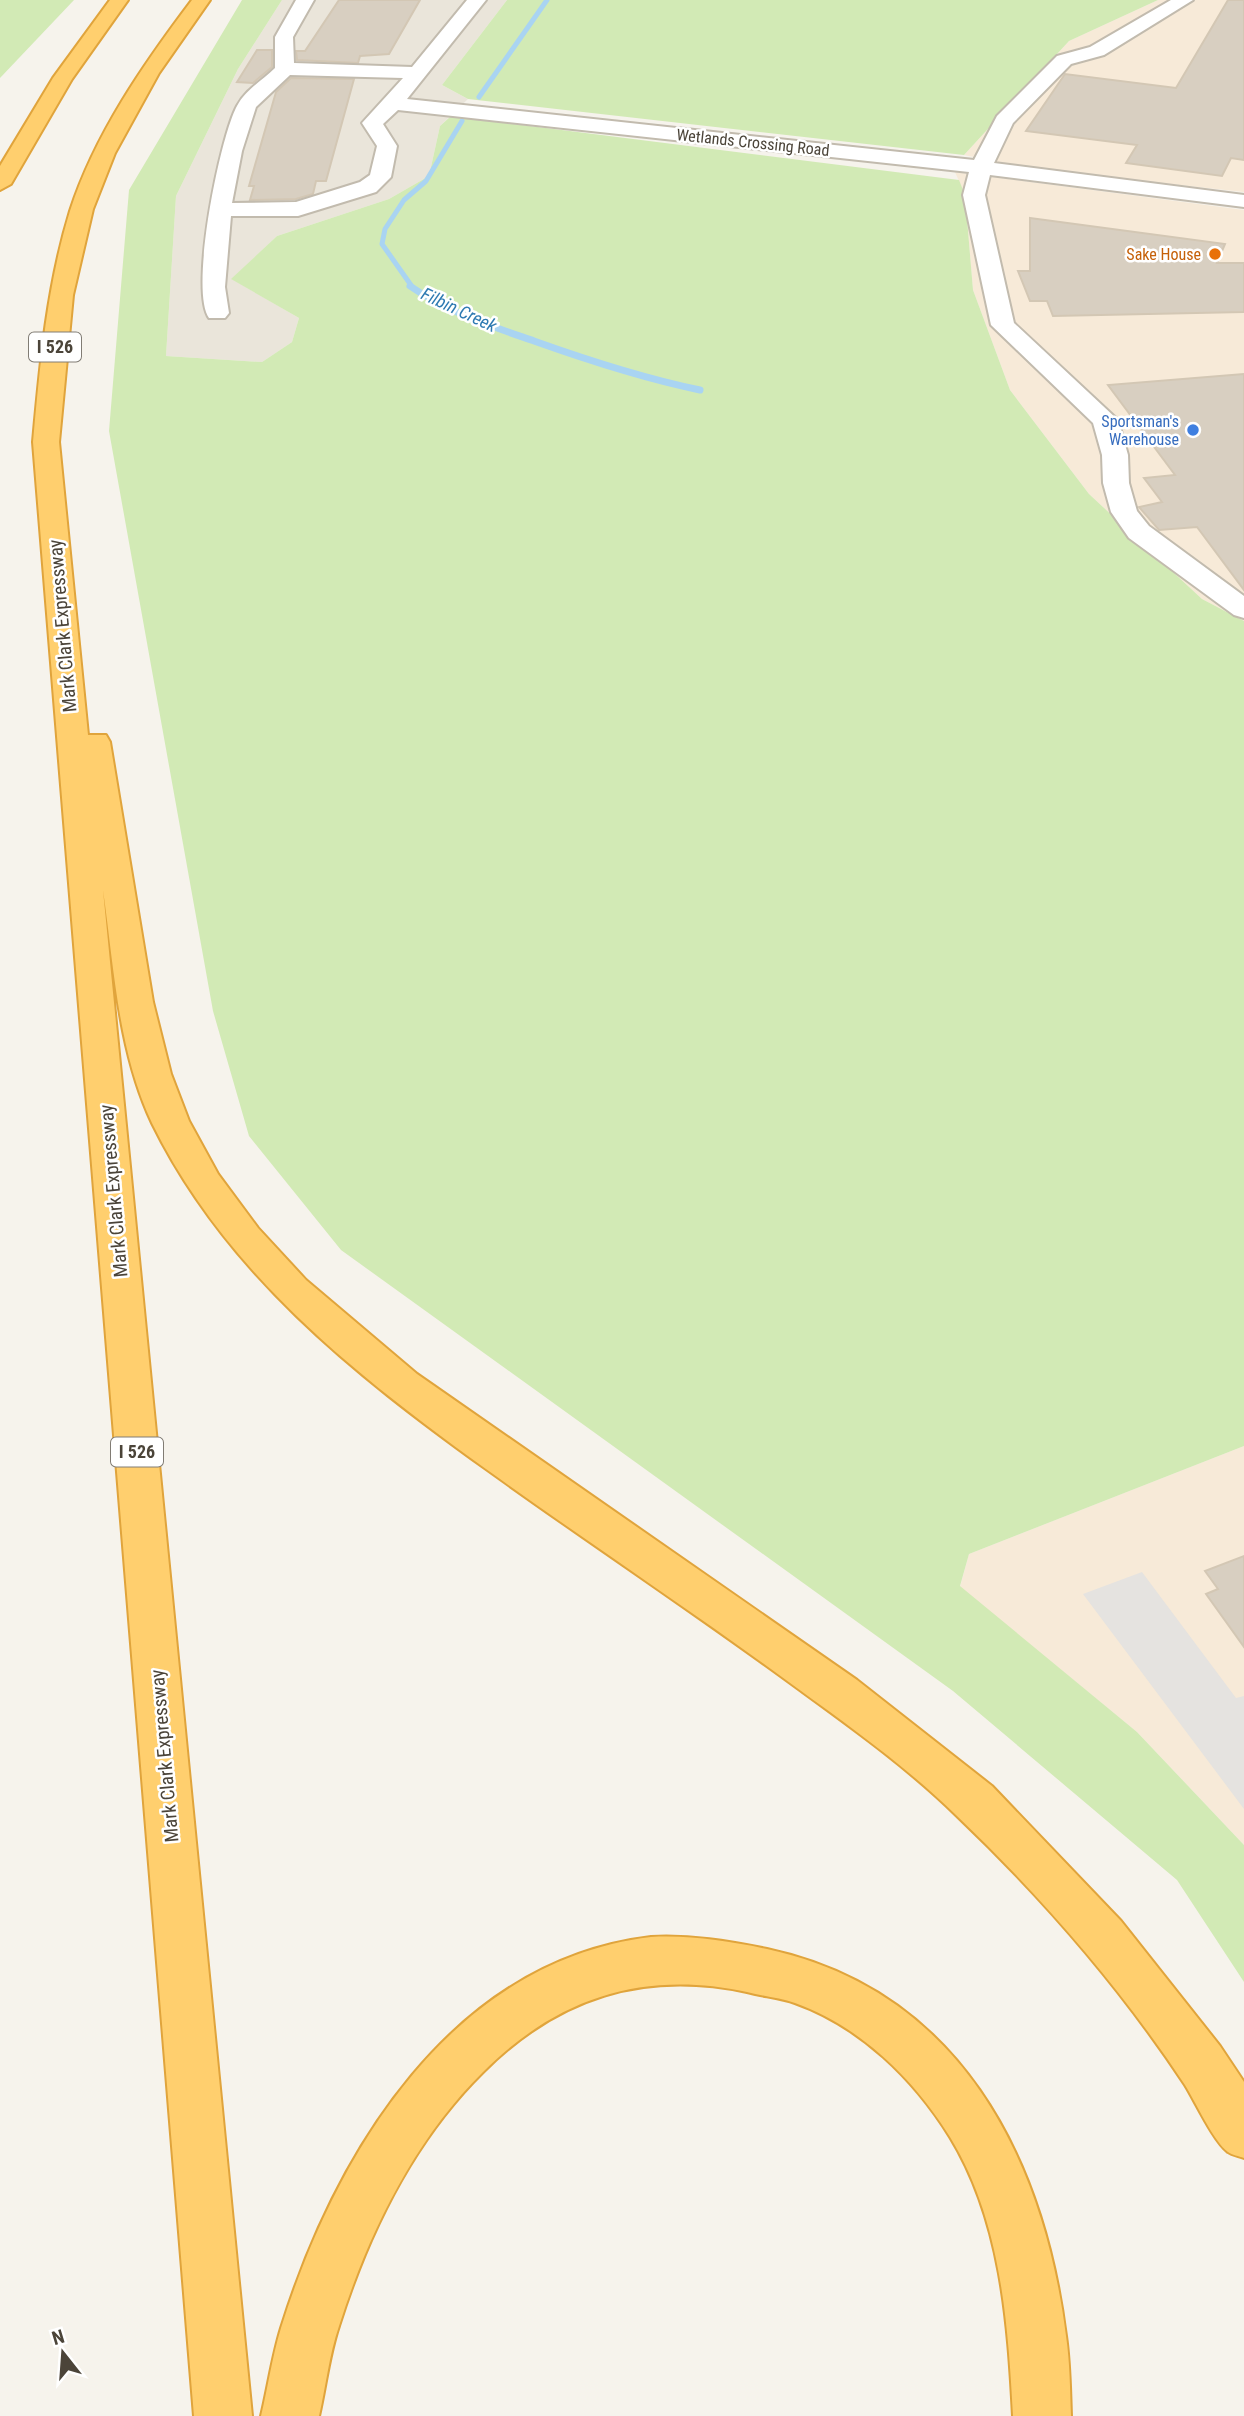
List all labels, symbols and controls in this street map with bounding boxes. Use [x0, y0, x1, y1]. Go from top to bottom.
street label: Wetlands Crossing Road [676, 125, 830, 160]
place label: Sake House [1126, 245, 1201, 264]
marker: Sake House [1207, 246, 1223, 262]
water label: Filbin Creek [418, 283, 501, 337]
road number: I 526 [29, 332, 81, 362]
place label: Sportsman's Warehouse [1101, 412, 1179, 449]
marker: Sportsman's Warehouse [1185, 422, 1201, 438]
street label: Mark Clark Expressway [43, 539, 82, 713]
street label: Mark Clark Expressway [94, 1104, 133, 1278]
road number: I 526 [111, 1437, 163, 1466]
street label: Mark Clark Expressway [145, 1669, 184, 1843]
north arrow [28, 2318, 98, 2388]
text: N [49, 2325, 67, 2350]

